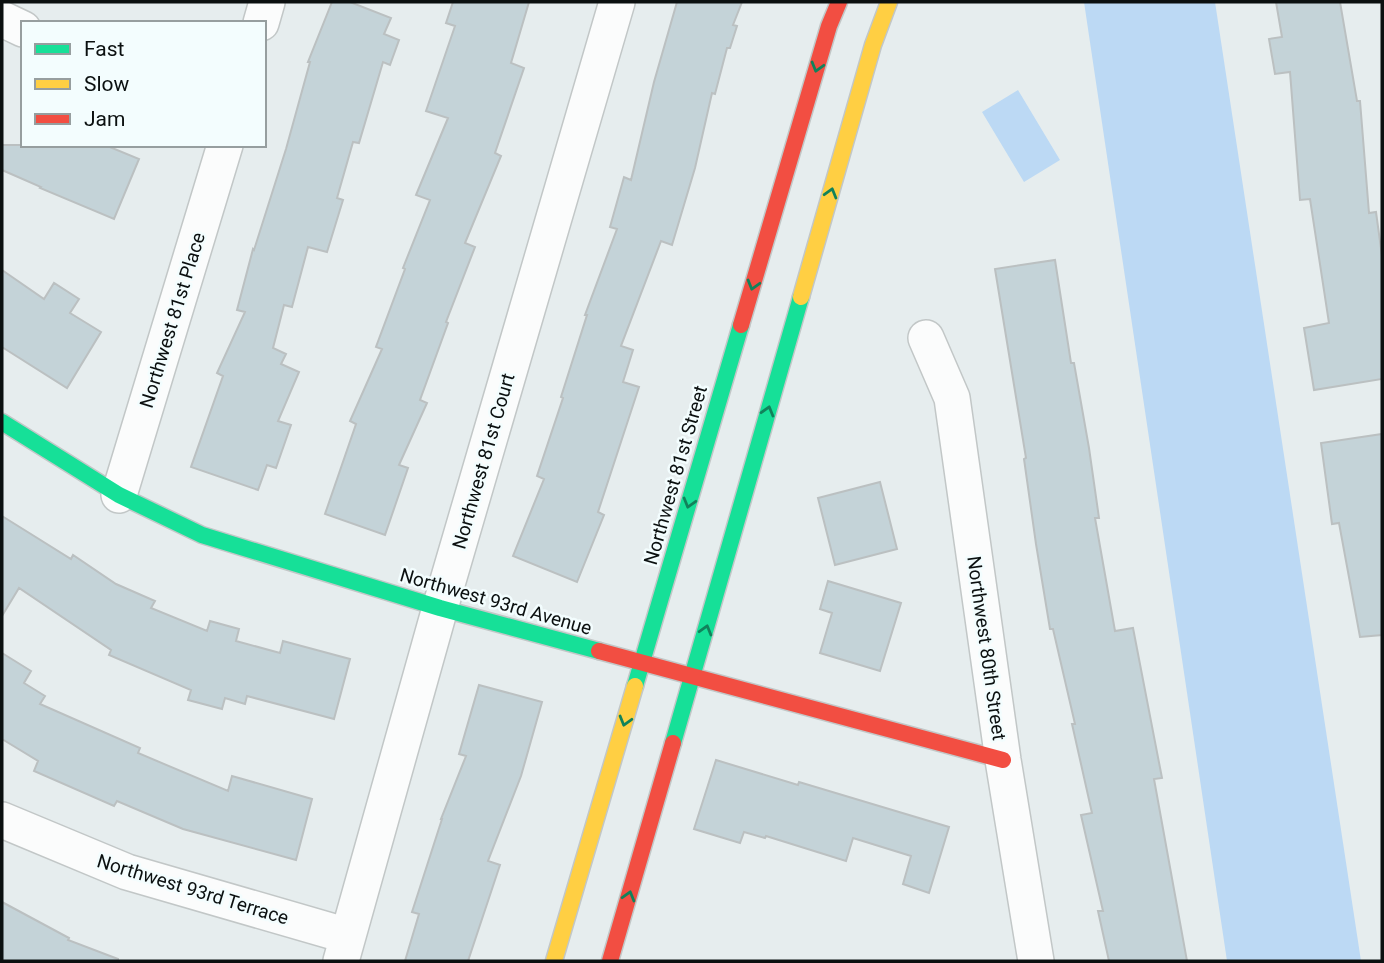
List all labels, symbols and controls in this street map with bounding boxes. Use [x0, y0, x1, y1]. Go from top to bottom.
legend [21, 21, 266, 147]
text: Fast [84, 37, 125, 61]
one-way arrow [811, 60, 826, 72]
text: Slow [84, 72, 130, 96]
text: Jam [84, 107, 125, 131]
one-way arrow [822, 187, 837, 199]
street label: Northwest 81st Place [135, 230, 210, 411]
one-way arrow [747, 279, 762, 291]
street label: Northwest 81st Court [447, 371, 520, 552]
street label: Northwest 81st Street [639, 383, 712, 567]
one-way arrow [760, 406, 775, 418]
one-way arrow [683, 497, 698, 509]
street label: Northwest 80th Street [962, 554, 1011, 742]
street label: Northwest 93rd Avenue [397, 563, 594, 640]
one-way arrow [697, 624, 712, 636]
one-way arrow [619, 715, 633, 727]
street label: Northwest 93rd Terrace [94, 849, 291, 930]
one-way arrow [620, 890, 635, 902]

